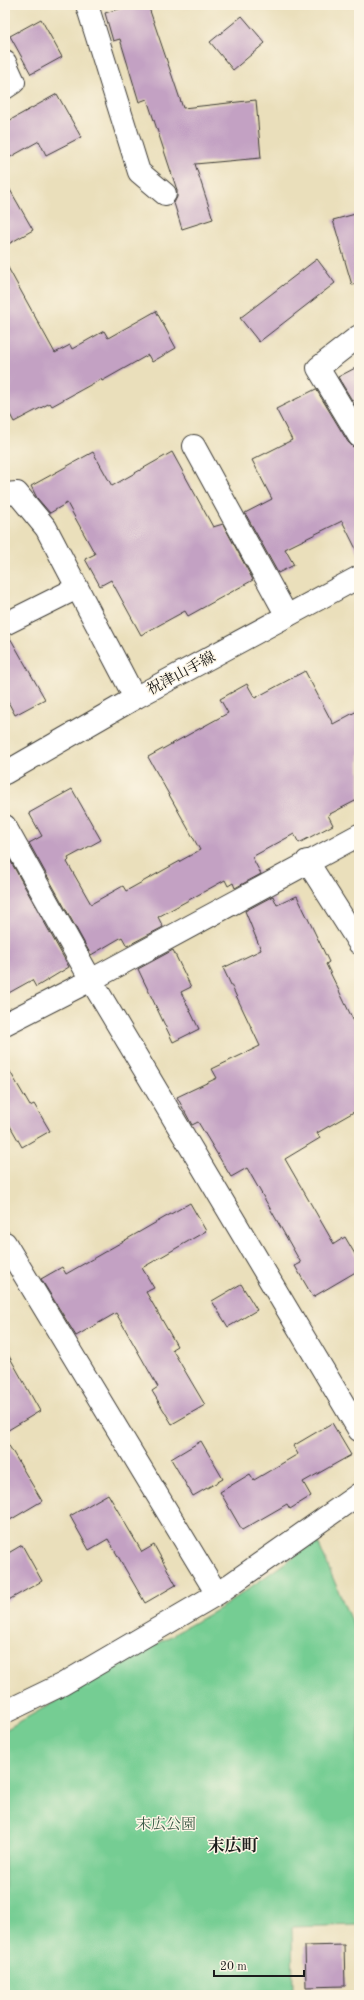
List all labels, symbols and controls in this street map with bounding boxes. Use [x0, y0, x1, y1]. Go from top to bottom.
street label: 祝津山手線 [144, 648, 218, 699]
park label: 末広公園 [136, 1816, 196, 1833]
district label: 末広町 [208, 1836, 259, 1855]
scale bar [214, 1952, 304, 1978]
text: 20 m [220, 1961, 247, 1973]

